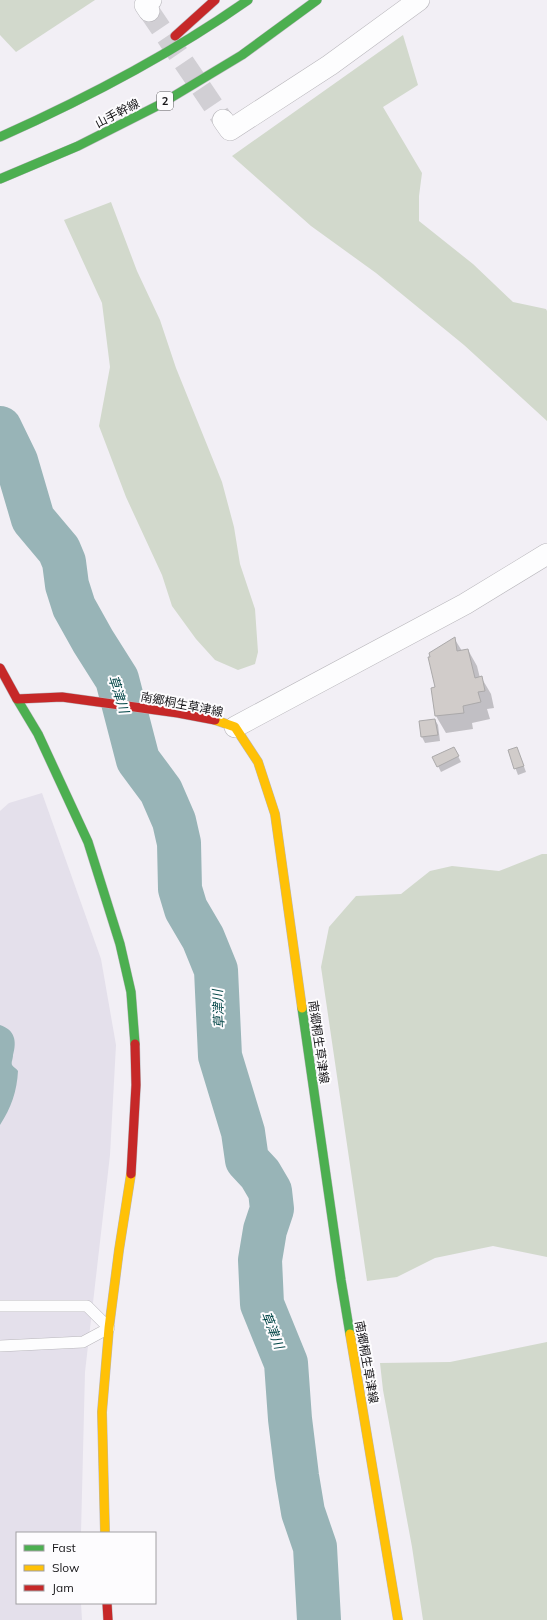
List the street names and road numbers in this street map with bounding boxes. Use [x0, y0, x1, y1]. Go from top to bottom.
road number: 2 [157, 92, 173, 110]
street label: 山手幹線 [92, 95, 142, 131]
street label: 南郷桐生草津線 [139, 689, 225, 719]
street label: 南郷桐生草津線 [306, 999, 332, 1085]
street label: 南郷桐生草津線 [352, 1319, 382, 1405]

